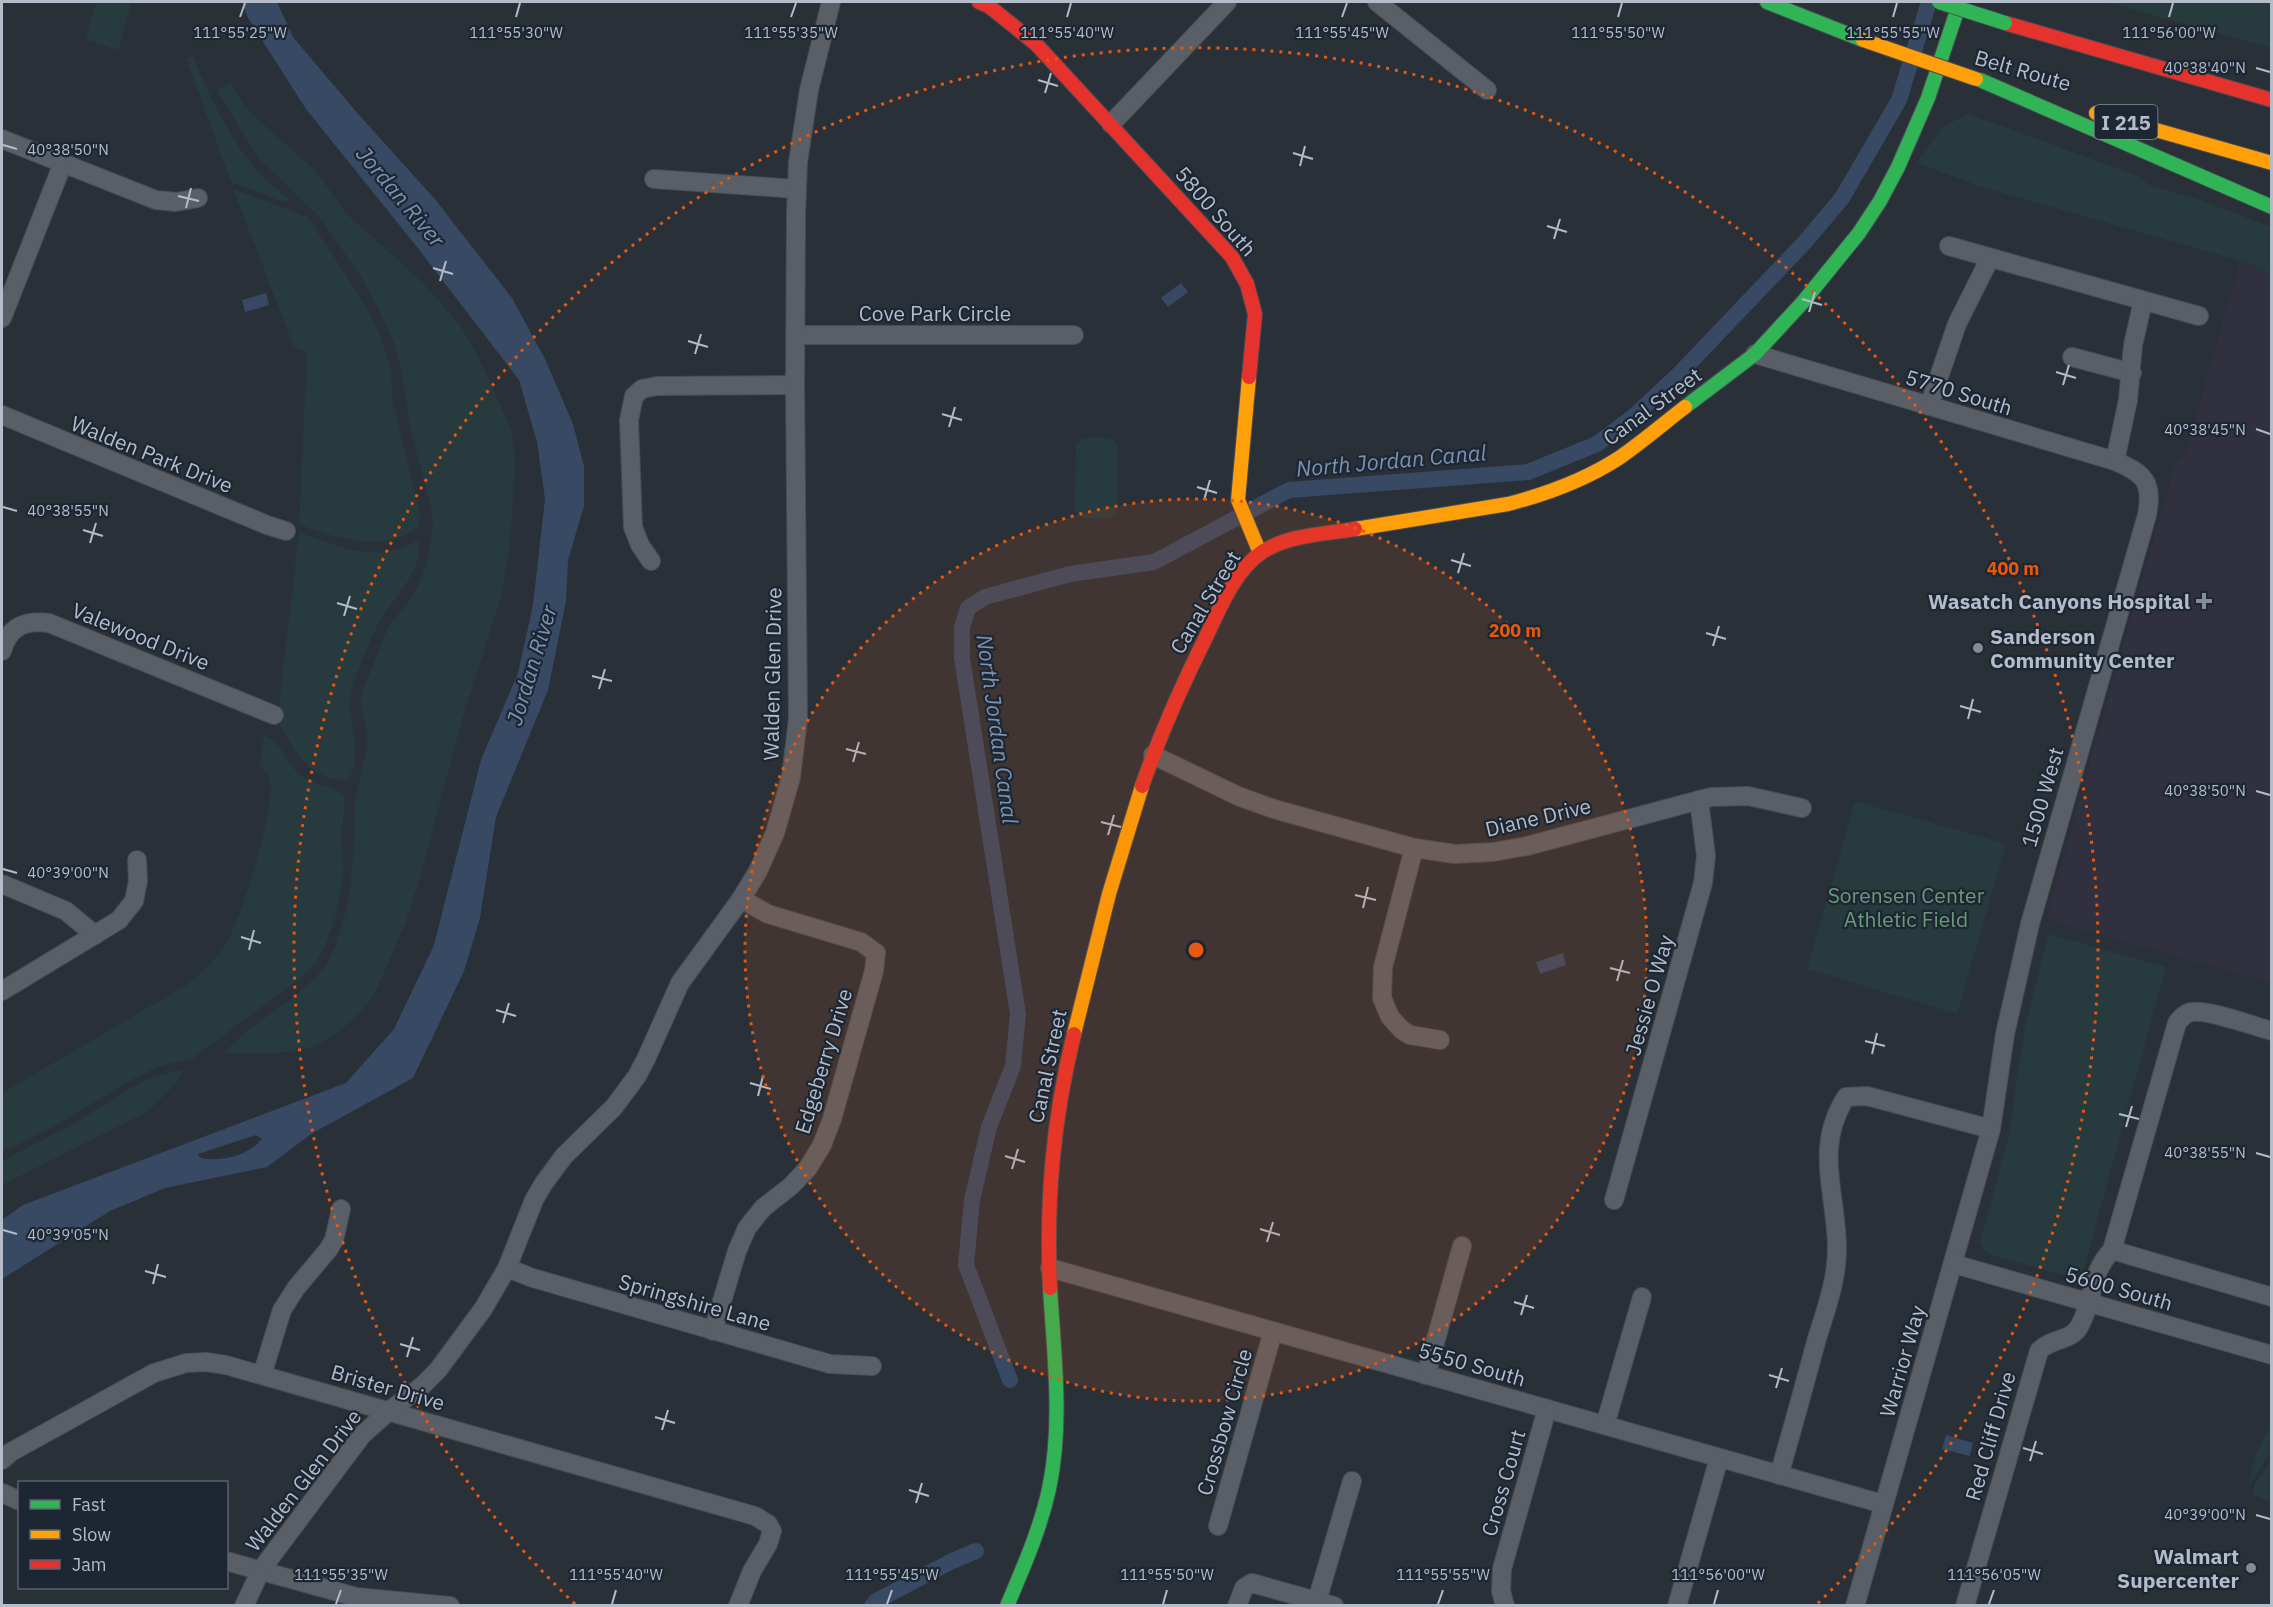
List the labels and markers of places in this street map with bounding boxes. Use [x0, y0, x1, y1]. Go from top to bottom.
place label: Wasatch Canyons Hospital [1928, 587, 2190, 615]
marker: Wasatch Canyons Hospital [2195, 592, 2213, 610]
place label: Sanderson Community Center [1990, 622, 2175, 674]
marker: Sanderson Community Center [1971, 641, 1985, 655]
centre of rings [1186, 940, 1206, 960]
place label: Walmart Supercenter [2117, 1542, 2240, 1594]
marker: Walmart Supercenter [2244, 1561, 2258, 1575]

